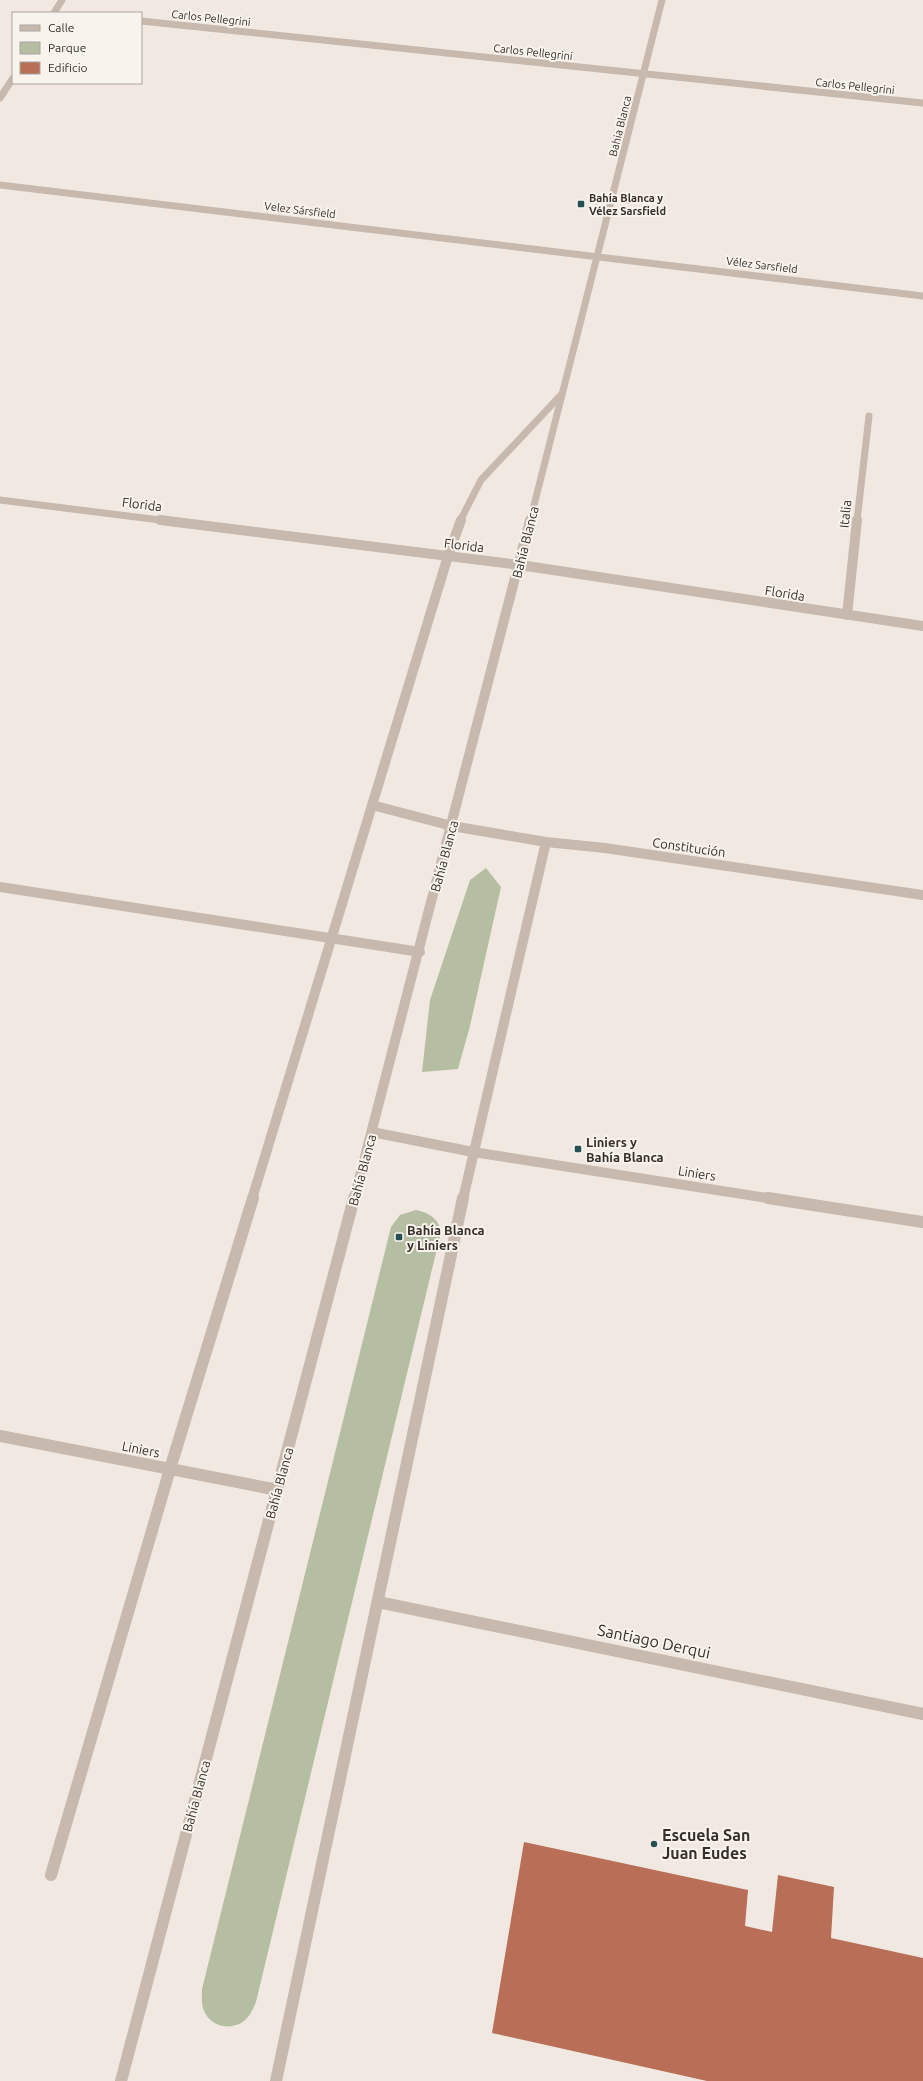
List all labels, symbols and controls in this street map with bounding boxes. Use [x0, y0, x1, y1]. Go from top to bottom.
street label: Carlos Pellegrini [171, 8, 251, 28]
legend [12, 12, 142, 84]
text: Calle [48, 21, 74, 34]
text: Parque [48, 41, 86, 54]
street label: Carlos Pellegrini [493, 42, 573, 62]
text: Edificio [48, 61, 88, 74]
street label: Carlos Pellegrini [815, 76, 895, 96]
street label: Bahia Blanca [607, 94, 633, 158]
place label: Bahía Blanca y Vélez Sarsfield [589, 192, 666, 217]
marker: Bahía Blanca y Vélez Sarsfield [576, 199, 586, 209]
street label: Velez Sársfield [264, 200, 336, 220]
street label: Vélez Sarsfield [726, 255, 798, 275]
street label: Florida [121, 495, 163, 513]
street label: Italia [837, 499, 853, 529]
street label: Bahía Blanca [509, 505, 541, 579]
street label: Florida [443, 536, 485, 554]
street label: Florida [764, 583, 806, 603]
street label: Bahía Blanca [428, 819, 460, 893]
street label: Constitución [652, 835, 726, 859]
street label: Bahía Blanca [346, 1133, 378, 1207]
place label: Liniers y Bahía Blanca [586, 1135, 664, 1164]
marker: Liniers y Bahía Blanca [573, 1144, 583, 1154]
street label: Liniers [677, 1163, 717, 1183]
place label: Bahía Blanca y Liniers [407, 1223, 485, 1252]
marker: Bahía Blanca y Liniers [394, 1232, 404, 1242]
street label: Liniers [121, 1438, 161, 1460]
street label: Bahía Blanca [263, 1446, 295, 1520]
street label: Santiago Derqui [596, 1620, 712, 1662]
street label: Bahía Blanca [180, 1759, 212, 1833]
place label: Escuela San Juan Eudes [662, 1826, 750, 1862]
marker: Escuela San Juan Eudes [649, 1839, 659, 1849]

